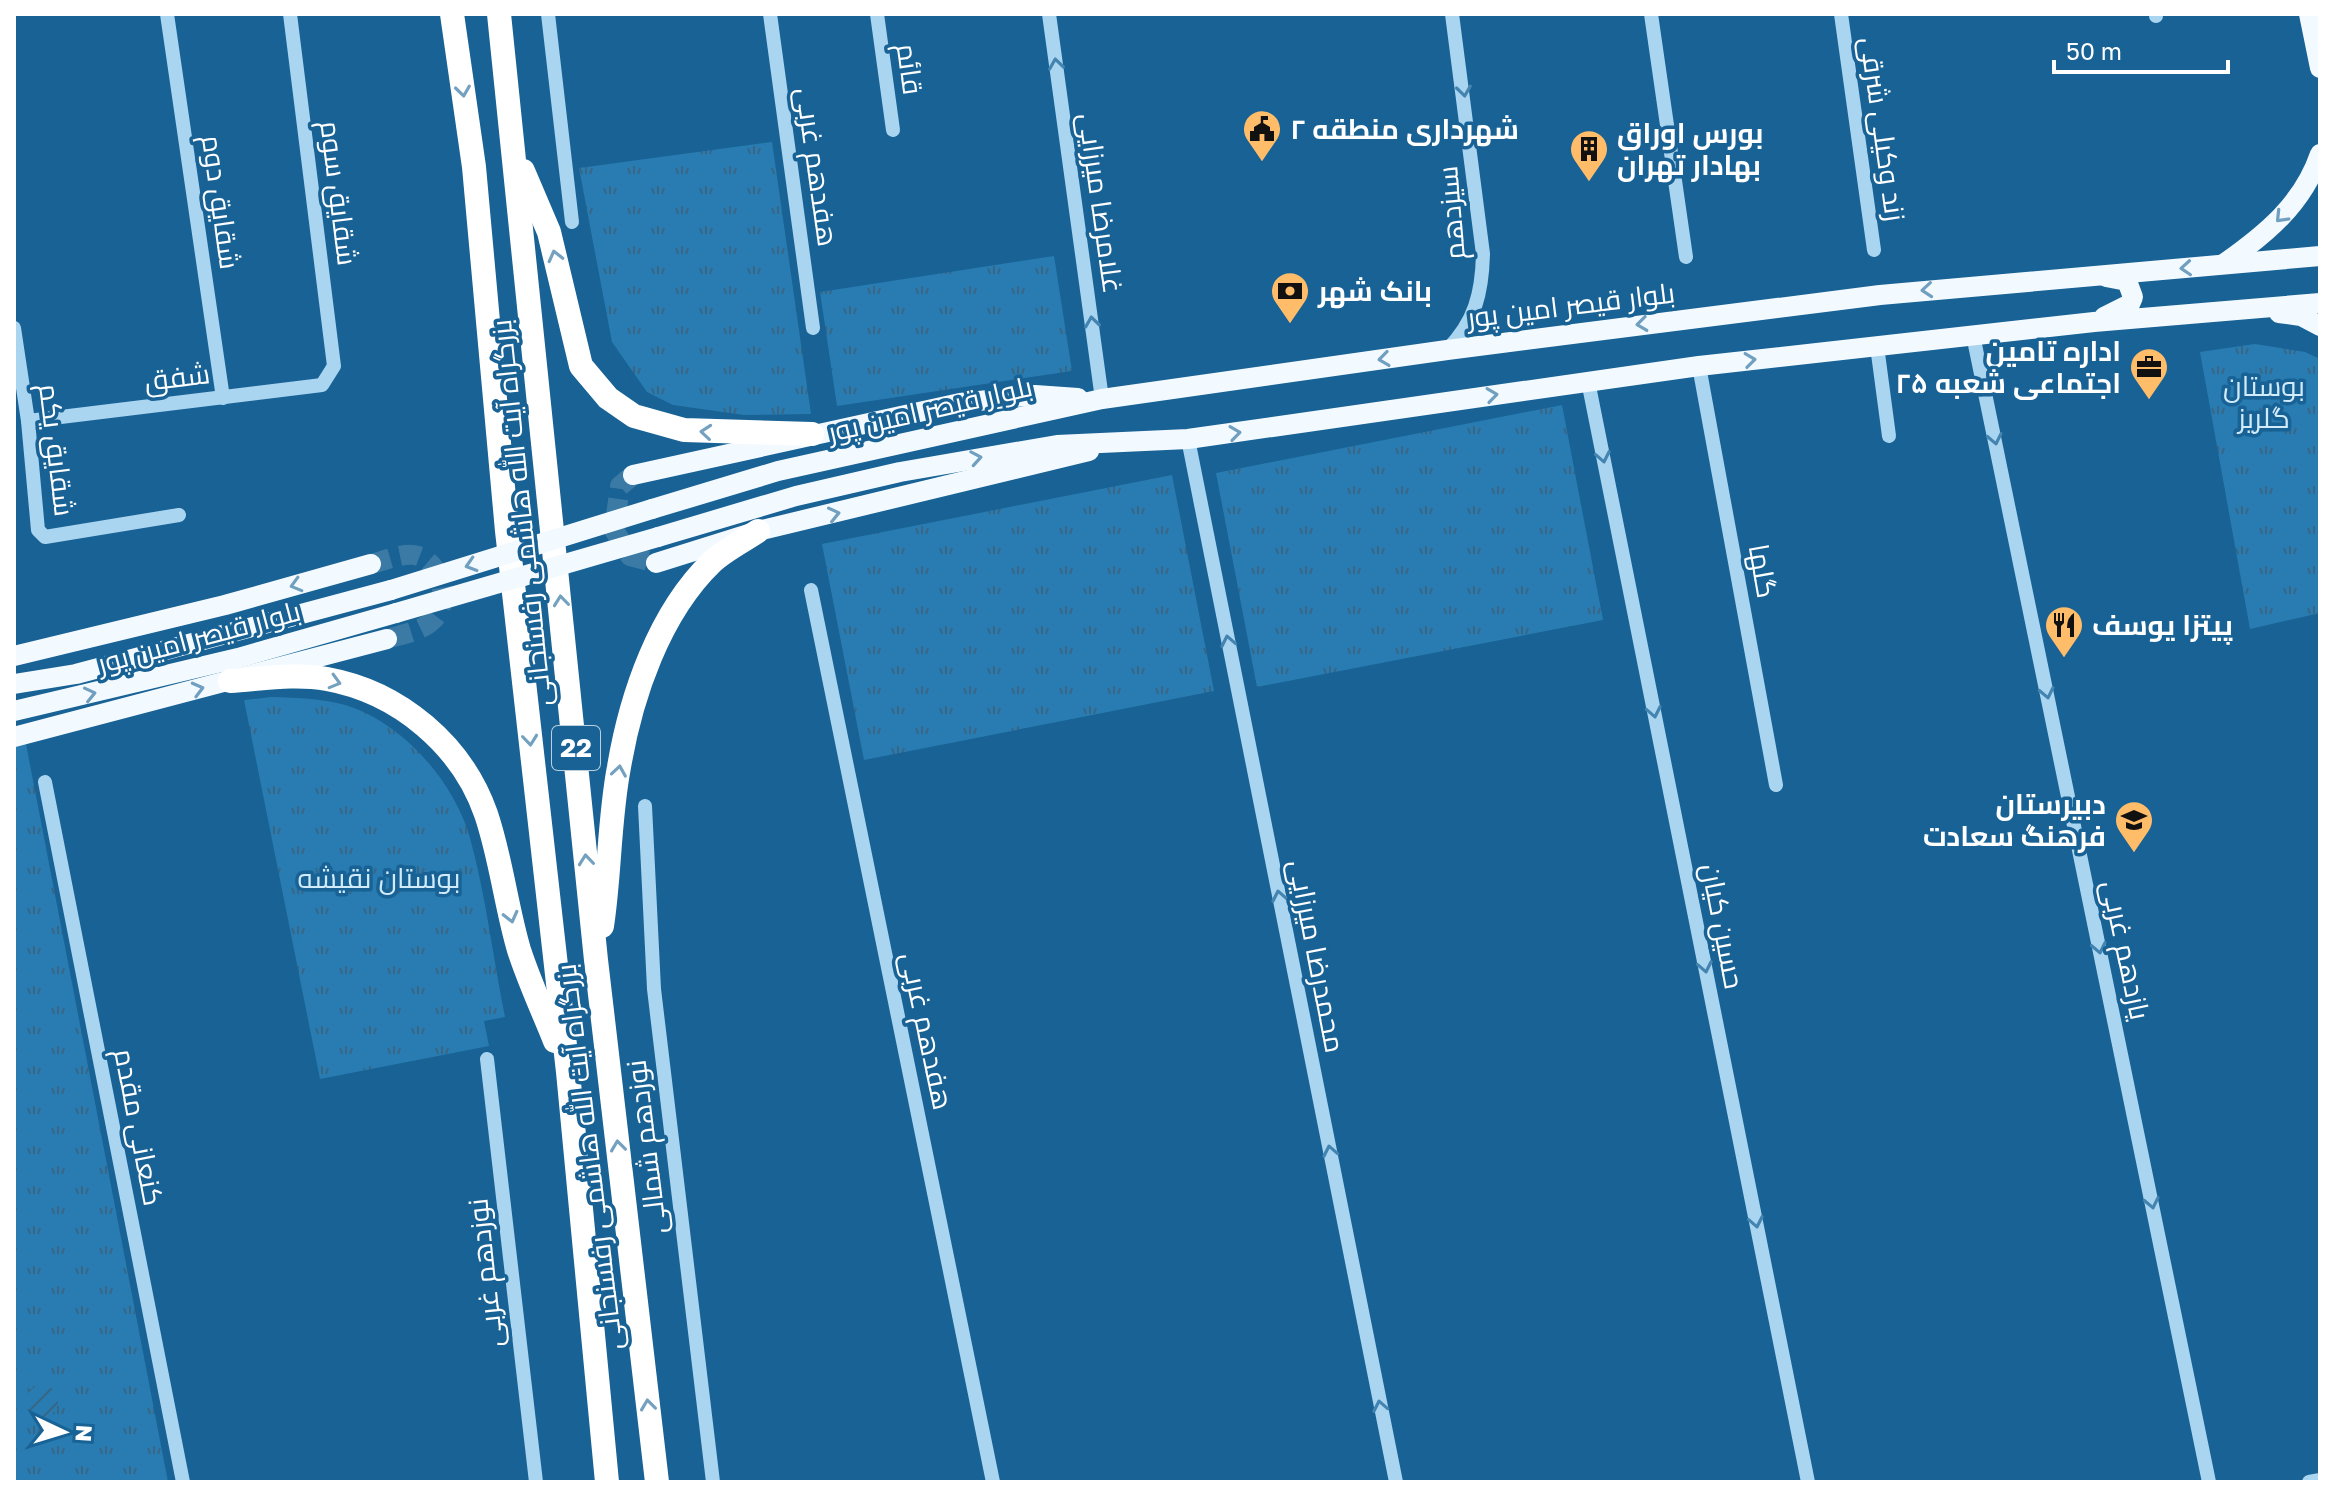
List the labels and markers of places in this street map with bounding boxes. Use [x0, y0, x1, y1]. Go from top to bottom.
public building icon: شهرداری منطقه ۲ [1241, 108, 1283, 163]
place label: شهرداری منطقه ۲ [1290, 112, 1519, 147]
place label: بورس اوراق بهادار تهران [1617, 116, 1763, 183]
building icon: بورس اوراق بهادار تهران [1568, 128, 1610, 183]
bank icon: بانک شهر [1269, 270, 1311, 325]
place label: بانک شهر [1317, 274, 1432, 309]
place label: اداره تامین اجتماعی شعبه ۲۵ [1895, 334, 2121, 400]
office icon: اداره تامین اجتماعی شعبه ۲۵ [2128, 346, 2170, 401]
restaurant icon: پیتزا یوسف [2043, 604, 2085, 659]
place label: پیتزا یوسف [2092, 608, 2233, 645]
place label: دبیرستان فرهنگ سعادت [1923, 787, 2106, 853]
school or university icon: دبیرستان فرهنگ سعادت [2113, 799, 2155, 854]

